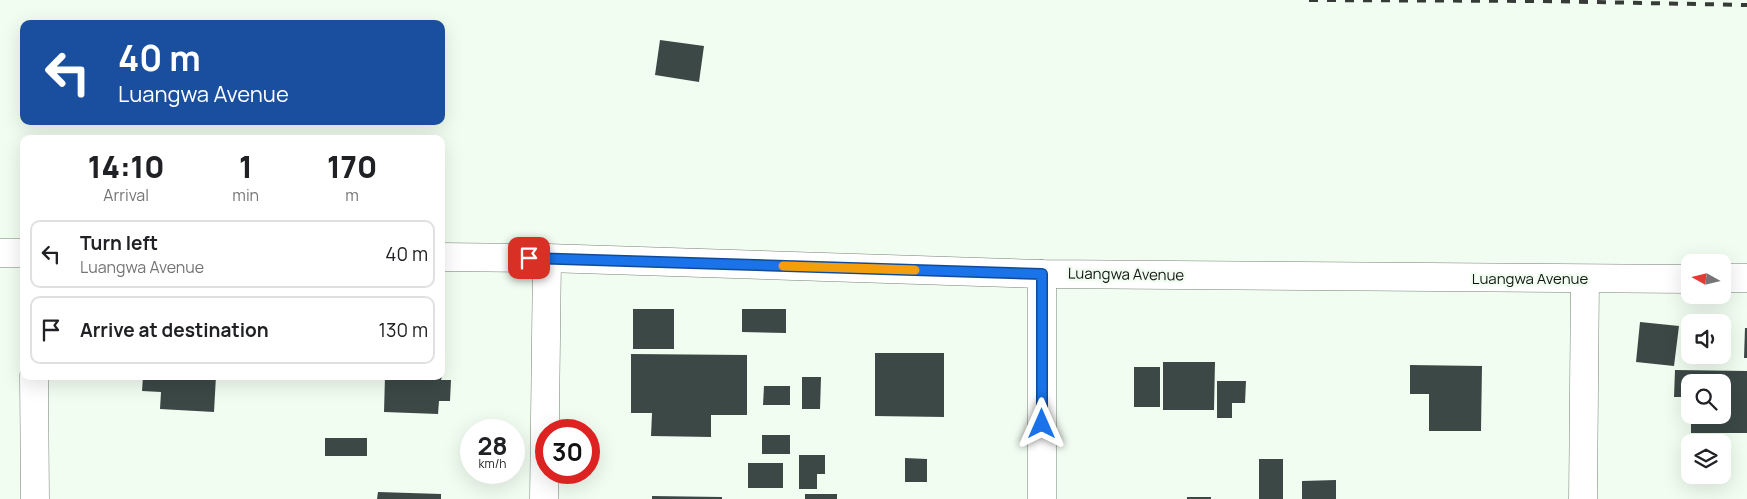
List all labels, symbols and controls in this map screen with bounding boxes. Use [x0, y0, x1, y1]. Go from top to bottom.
text: 40 m [118, 34, 201, 82]
icon: left [35, 40, 100, 105]
text: Luangwa Avenue [118, 79, 289, 109]
text: 14:10 [88, 146, 164, 187]
text: 1 [239, 146, 253, 187]
text: 170 [327, 146, 377, 187]
text: Arrival [103, 184, 149, 206]
text: min [232, 184, 259, 206]
text: m [345, 184, 359, 206]
text: Turn left [80, 230, 158, 256]
pin [508, 237, 550, 279]
icon: left [37, 240, 65, 268]
text: 40 m [385, 241, 428, 267]
icon: arrive [515, 244, 543, 272]
north arrow [1681, 254, 1731, 304]
map controls [1681, 254, 1731, 484]
text: Luangwa Avenue [80, 256, 204, 278]
street label: Luangwa Avenue [1068, 262, 1185, 286]
street label: Luangwa Avenue [1472, 268, 1588, 289]
button: sound [1681, 314, 1731, 364]
icon: arrive [37, 316, 65, 344]
text: Arrive at destination [80, 317, 269, 343]
text: 130 m [379, 317, 428, 343]
button: search [1681, 374, 1731, 424]
position arrow [1015, 397, 1067, 449]
speed limit sign: 30 [535, 419, 600, 484]
text: 28 [477, 428, 508, 463]
button: layers [1681, 434, 1731, 484]
text: km/h [479, 455, 506, 472]

